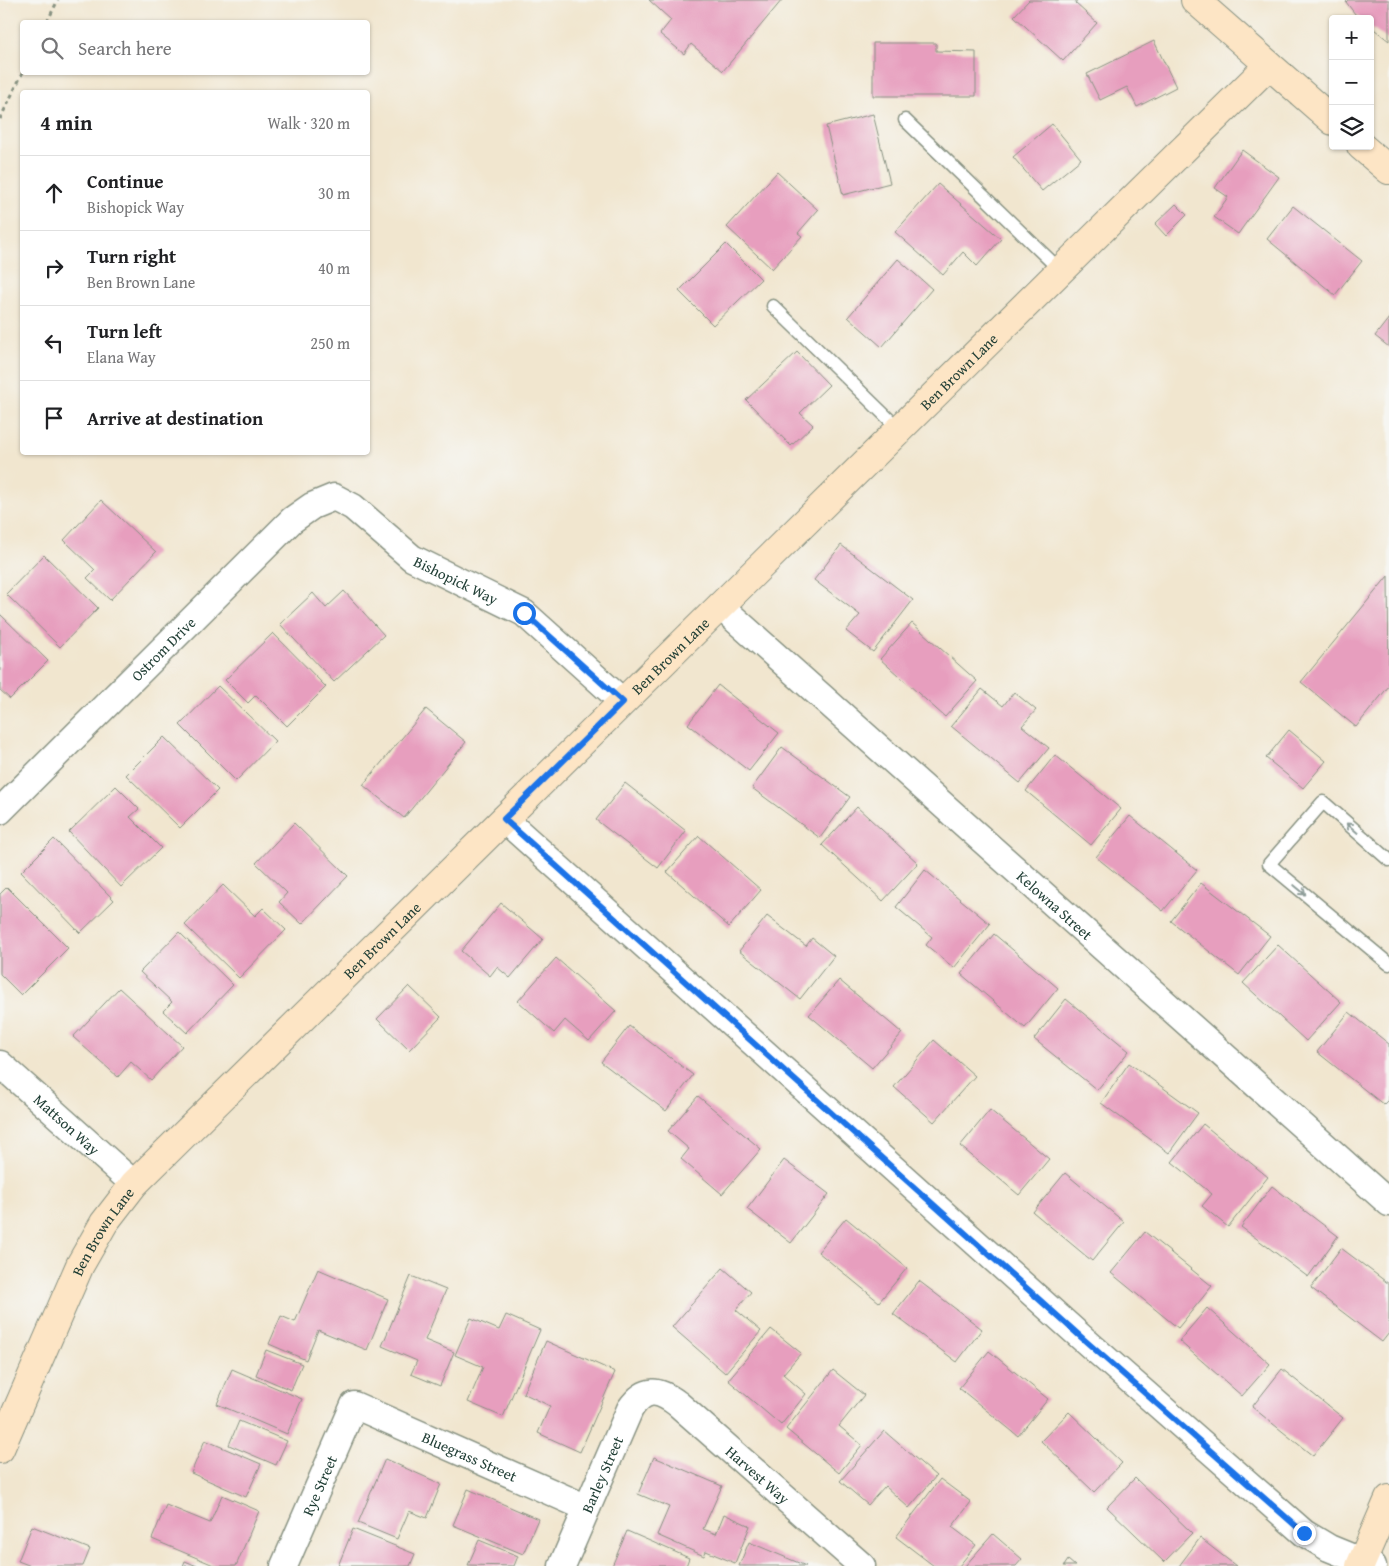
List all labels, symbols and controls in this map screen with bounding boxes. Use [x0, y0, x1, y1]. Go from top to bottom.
map controls [1329, 15, 1374, 150]
button: + [1329, 15, 1374, 60]
search box [20, 20, 370, 75]
icon: search [38, 34, 66, 62]
text: Search here [78, 34, 172, 62]
button: − [1329, 60, 1374, 105]
button: layers [1329, 105, 1374, 150]
text: 4 min [40, 107, 92, 138]
text: Walk · 320 m [267, 111, 350, 135]
text: Continue [87, 167, 164, 195]
icon: ahead [40, 179, 68, 207]
text: 30 m [318, 181, 350, 205]
text: Bishopick Way [87, 195, 184, 219]
text: Turn right [87, 242, 176, 270]
icon: right [40, 254, 68, 282]
text: 40 m [318, 256, 350, 280]
text: Ben Brown Lane [87, 270, 195, 294]
text: Turn left [87, 317, 162, 345]
street label: Ben Brown Lane [915, 328, 1002, 414]
icon: left [40, 329, 68, 357]
text: 250 m [310, 331, 350, 355]
text: Elana Way [87, 345, 156, 369]
icon: arrive [40, 404, 68, 432]
text: Arrive at destination [87, 404, 263, 432]
street label: Bishopick Way [411, 550, 502, 609]
route start [513, 602, 536, 625]
street label: Ostrom Drive [126, 612, 200, 685]
street label: Ben Brown Lane [627, 612, 714, 699]
one-way arrow [1346, 822, 1359, 834]
street label: Kelowna Street [1013, 865, 1098, 945]
one-way arrow [1294, 884, 1307, 896]
street label: Ben Brown Lane [338, 897, 425, 983]
street label: Mattson Way [29, 1089, 105, 1160]
street label: Ben Brown Lane [66, 1183, 138, 1279]
street label: Bluegrass Street [419, 1426, 521, 1487]
street label: Barley Street [576, 1432, 628, 1516]
street label: Harvest Way [722, 1441, 795, 1509]
street label: Rye Street [297, 1451, 342, 1519]
route end [1293, 1522, 1316, 1545]

